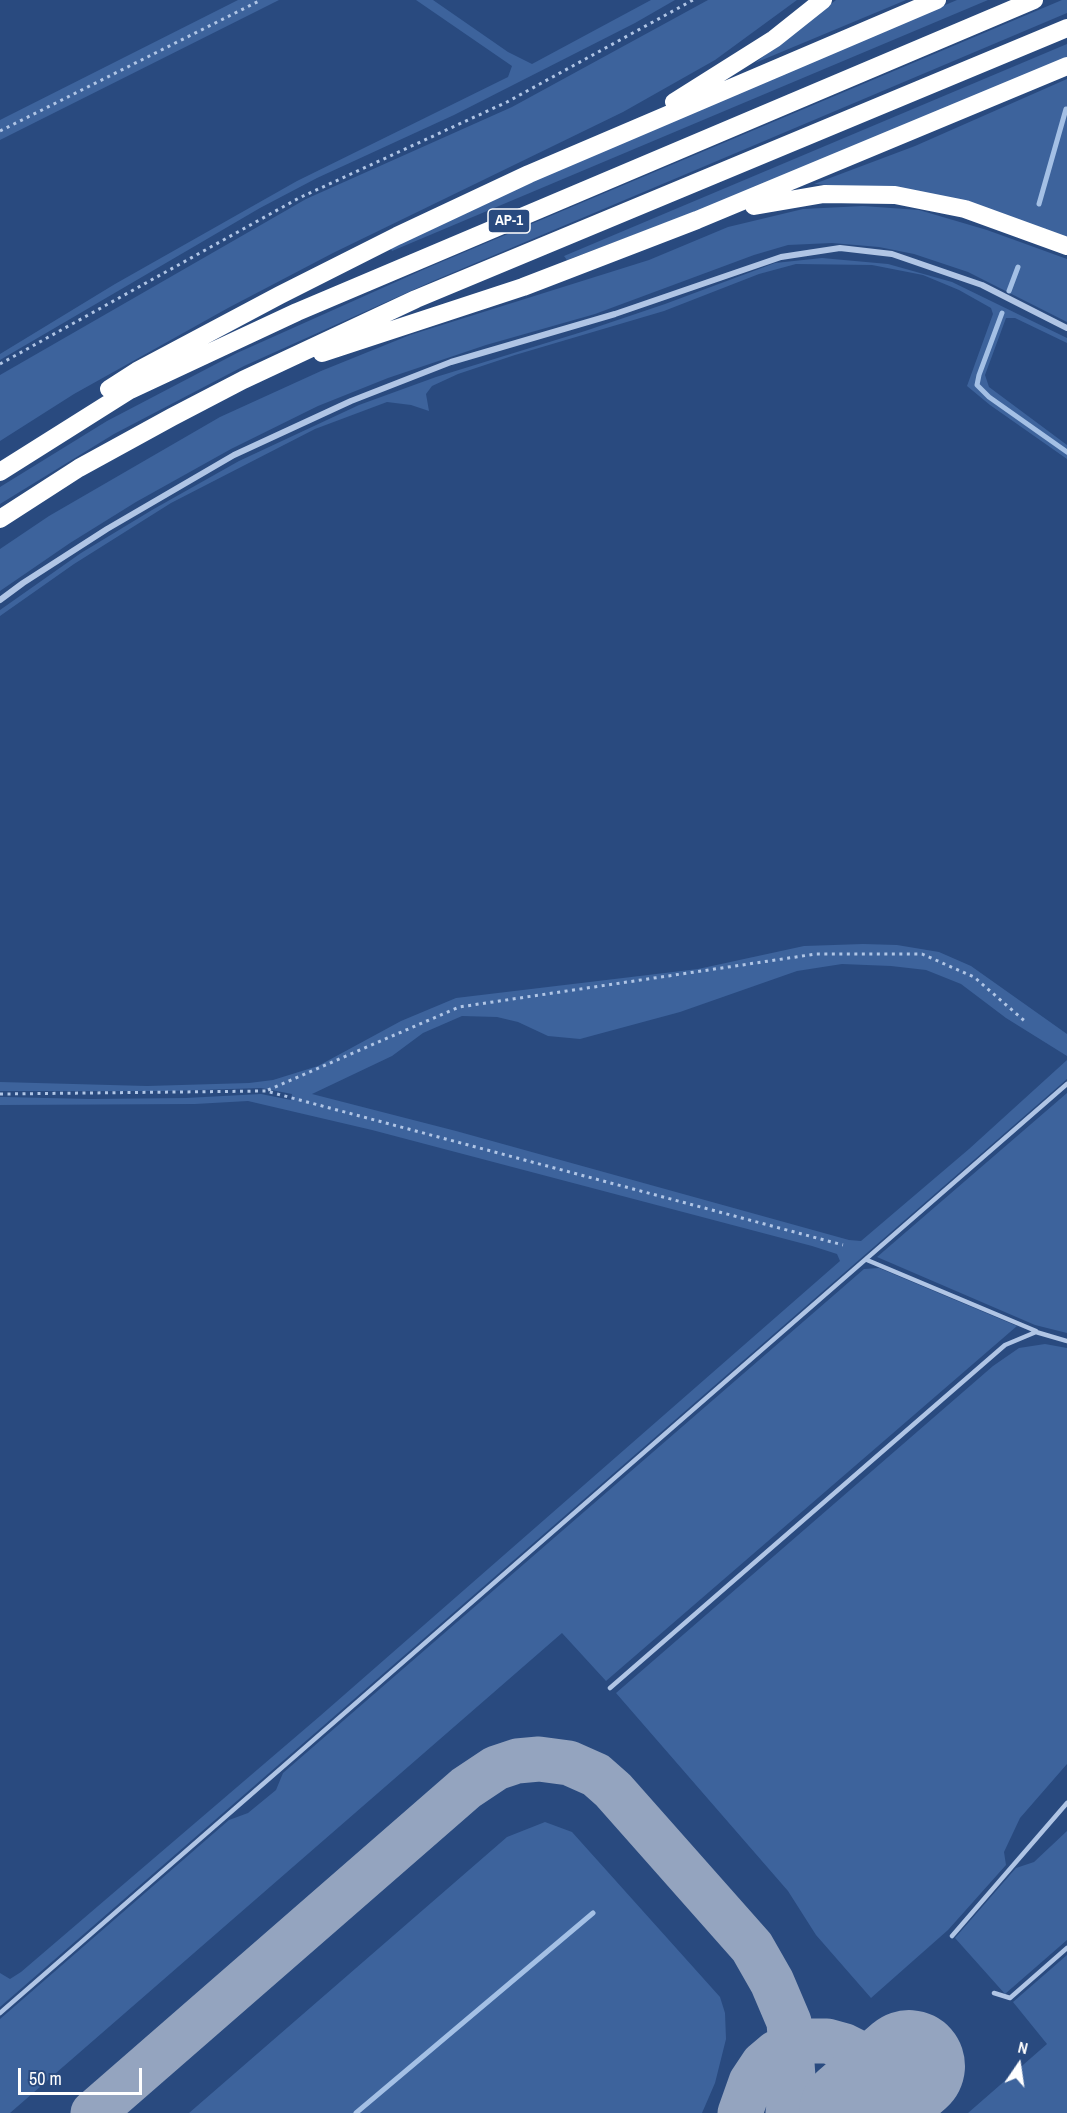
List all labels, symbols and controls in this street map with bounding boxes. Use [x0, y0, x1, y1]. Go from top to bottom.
road number: AP-1 [488, 209, 530, 233]
north arrow [989, 2035, 1049, 2095]
text: N [1016, 2036, 1030, 2059]
scale bar [21, 2056, 146, 2094]
text: 50 m [29, 2066, 62, 2091]

